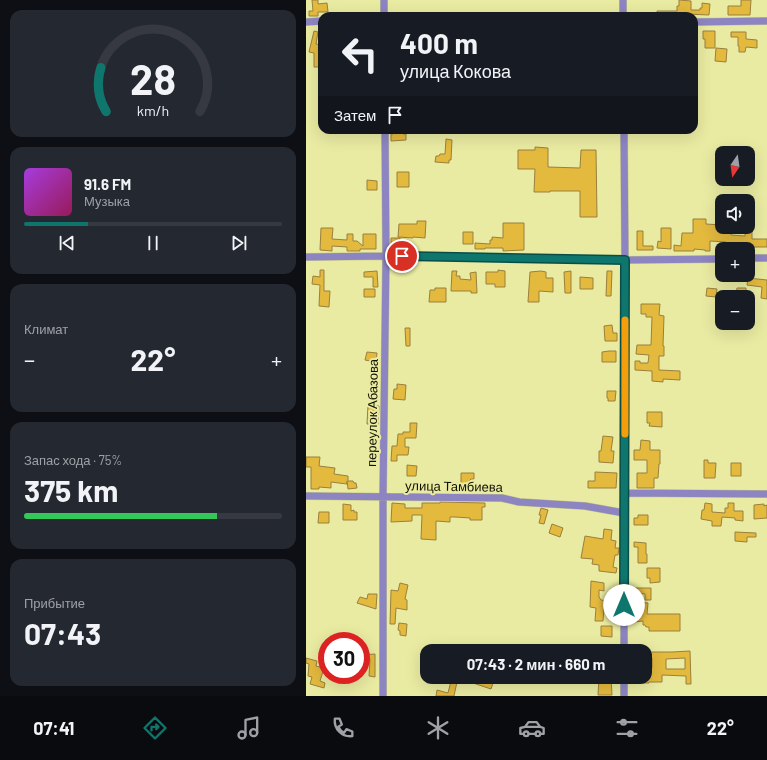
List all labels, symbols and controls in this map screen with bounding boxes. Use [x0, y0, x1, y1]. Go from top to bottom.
text: 400 m [400, 26, 478, 60]
icon: left [334, 28, 386, 80]
text: 28 [130, 52, 176, 102]
text: улица Кокова [400, 60, 511, 82]
text: km/h [137, 101, 169, 118]
icon: arrive [384, 104, 406, 126]
text: Затем [334, 106, 376, 124]
north arrow [715, 146, 755, 186]
map controls [715, 146, 755, 330]
text: 91.6 FM [84, 175, 131, 193]
text: Музыка [84, 193, 130, 209]
button: sound [715, 194, 755, 234]
icon: previous [56, 232, 78, 254]
icon: pause [142, 232, 164, 254]
icon: next [228, 232, 250, 254]
pin [385, 239, 419, 273]
button: + [715, 242, 755, 282]
icon: arrive [391, 245, 413, 267]
button: − [715, 290, 755, 330]
text: Климат [24, 321, 68, 337]
text: 22° [131, 341, 175, 377]
text: − [24, 346, 35, 372]
text: + [271, 346, 282, 372]
street label: переулок Абазова [363, 358, 381, 467]
text: Запас хода · 75% [24, 452, 122, 468]
text: 375 km [24, 472, 118, 508]
street label: улица Тамбиева [405, 477, 504, 495]
position arrow [603, 584, 645, 626]
text: Прибытие [24, 595, 85, 611]
text: 07:43 [24, 615, 101, 651]
speed limit sign: 30 [318, 632, 370, 684]
text: 07:43 · 2 мин · 660 m [467, 655, 605, 673]
icon: directions [141, 714, 169, 742]
icon: music [235, 714, 263, 742]
icon: phone [329, 714, 357, 742]
icon: climate [424, 714, 452, 742]
icon: car [518, 714, 546, 742]
icon: filters [613, 714, 641, 742]
text: 07:41 [33, 717, 74, 739]
text: 22° [707, 717, 734, 739]

